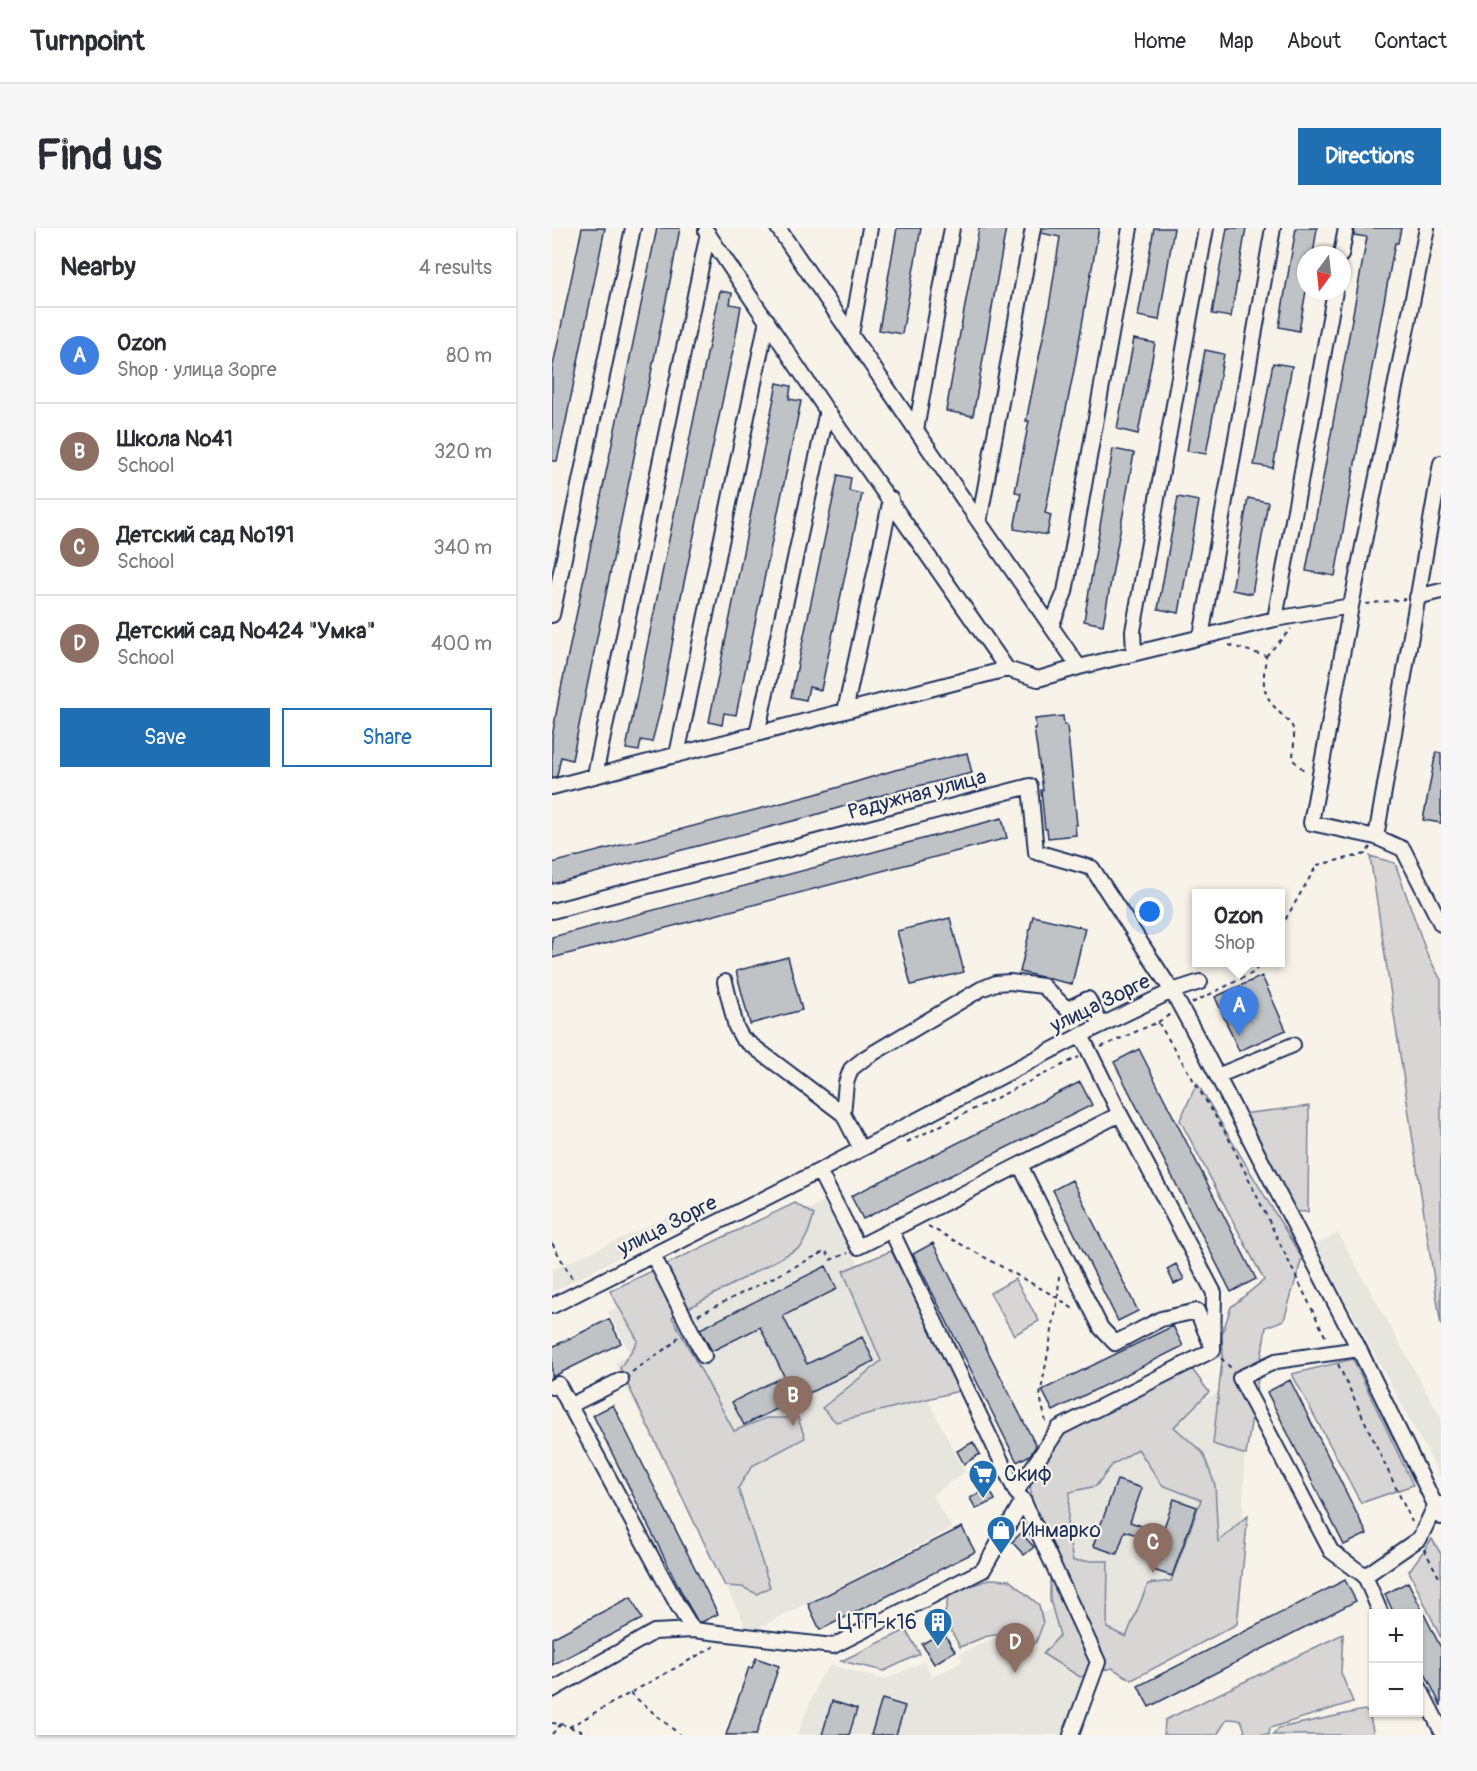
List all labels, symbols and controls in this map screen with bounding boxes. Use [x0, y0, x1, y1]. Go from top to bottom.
text: Turnpoint [30, 24, 144, 59]
text: Home [1133, 28, 1186, 55]
text: Map [1219, 28, 1254, 55]
text: About [1287, 28, 1341, 55]
text: Contact [1374, 28, 1447, 55]
button: Directions [1298, 128, 1441, 185]
text: Find us [36, 130, 162, 182]
north arrow [1297, 246, 1351, 300]
text: Nearby [60, 251, 136, 283]
text: 4 results [419, 255, 492, 280]
text: Ozon [117, 329, 166, 357]
text: A [73, 343, 86, 368]
text: 80 m [446, 343, 492, 368]
text: Shop · улица Зорге [117, 357, 277, 382]
text: Школа №41 [117, 425, 233, 453]
text: B [74, 439, 85, 464]
text: 320 m [434, 439, 492, 464]
text: School [117, 453, 174, 478]
text: Детский сад №191 [117, 521, 294, 549]
text: C [73, 535, 86, 560]
text: 340 m [433, 535, 492, 560]
text: School [117, 549, 174, 574]
text: Детский сад №424 "Умка" [117, 617, 376, 645]
text: D [73, 631, 86, 656]
text: 400 m [431, 631, 492, 656]
text: School [117, 645, 174, 670]
button: Save [60, 708, 270, 767]
button: Share [282, 708, 492, 767]
street label: Радужная улица [845, 763, 989, 826]
popup [1192, 889, 1285, 967]
your location [1135, 897, 1164, 926]
text: Ozon [1214, 902, 1263, 930]
text: Shop [1214, 930, 1255, 955]
street label: улица Зорге [1045, 967, 1155, 1040]
pin: A [1220, 986, 1258, 1036]
street label: улица Зорге [612, 1189, 722, 1262]
pin: B [774, 1376, 812, 1426]
supermarket icon: Скиф [967, 1458, 999, 1500]
place label: Скиф [1004, 1461, 1052, 1488]
shop icon: Инмарко [985, 1514, 1017, 1556]
place label: Инмарко [1022, 1517, 1101, 1544]
pin: C [1134, 1524, 1172, 1573]
building icon: ЦТП-к16 [922, 1606, 954, 1648]
place label: ЦТП-к16 [838, 1609, 917, 1636]
map controls [1369, 1609, 1423, 1717]
button: + [1369, 1609, 1423, 1663]
pin: D [996, 1624, 1034, 1673]
button: − [1369, 1663, 1423, 1717]

